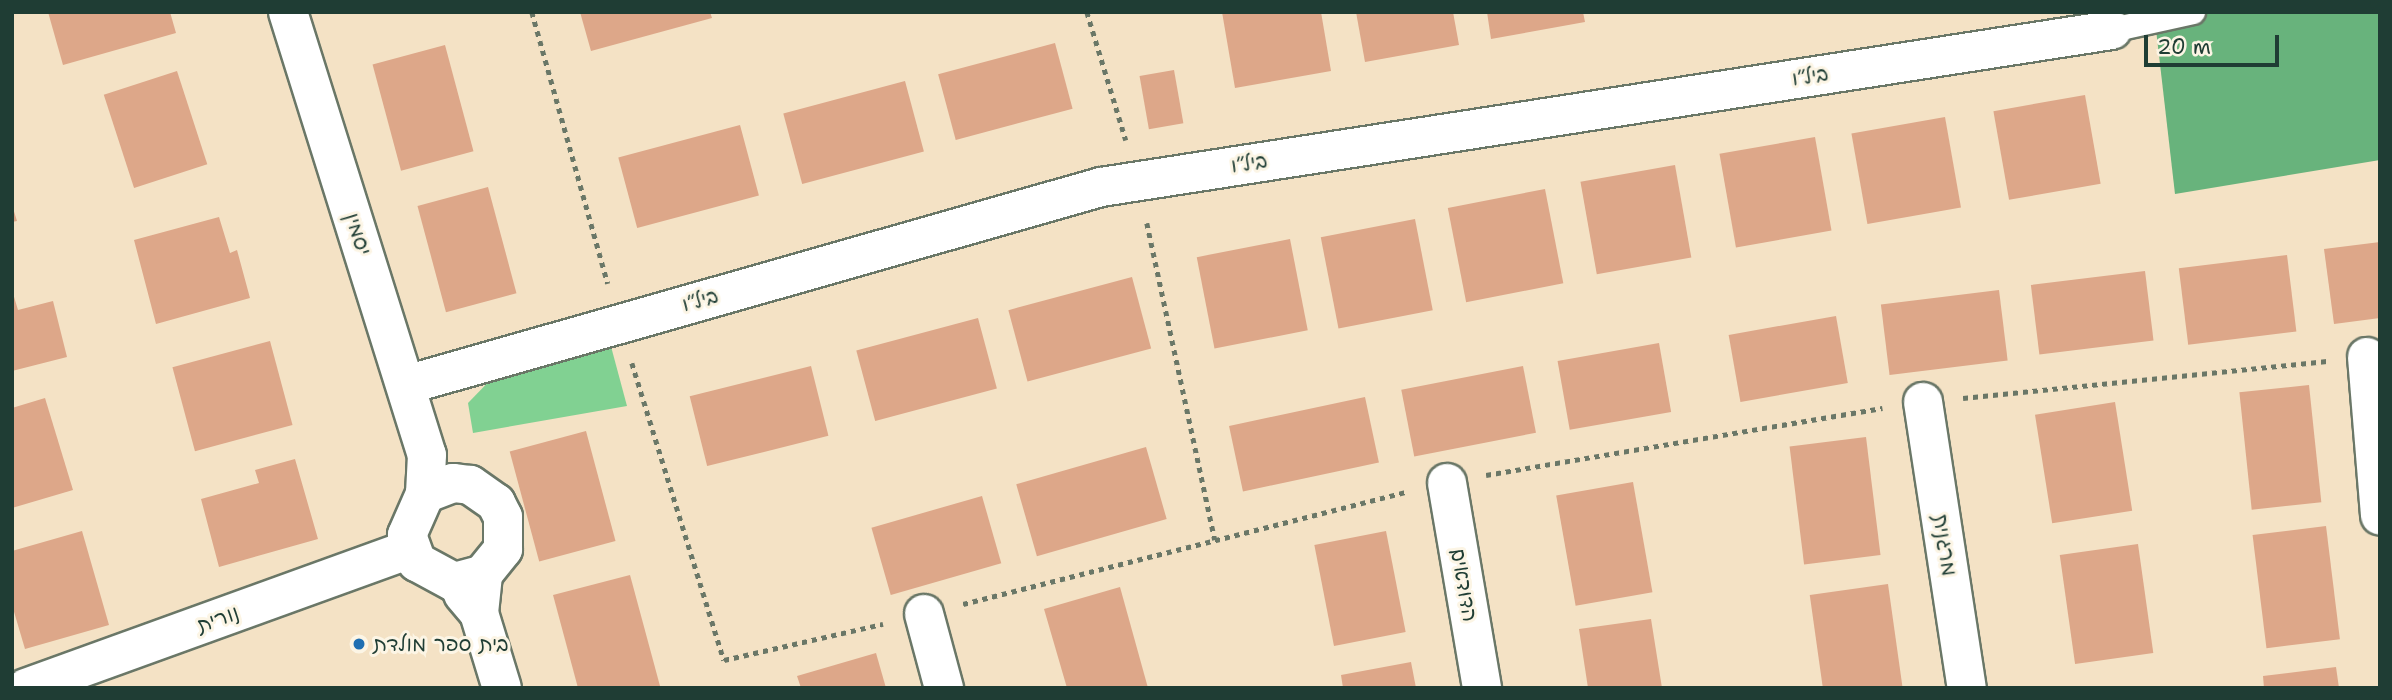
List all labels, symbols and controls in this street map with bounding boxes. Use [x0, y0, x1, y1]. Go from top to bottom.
scale bar [2147, 21, 2282, 65]
text: 20 m [2157, 33, 2211, 61]
street label: ביל״ו [1790, 61, 1830, 91]
street label: ביל״ו [1229, 148, 1269, 178]
street label: יסמין [339, 210, 377, 258]
street label: ביל״ו [679, 283, 721, 317]
street label: מרגנית [1928, 512, 1962, 578]
street label: הדודאים [1445, 546, 1483, 624]
street label: נורית [193, 600, 243, 638]
place label: בית ספר מולדת [373, 631, 509, 657]
marker: בית ספר מולדת [351, 636, 367, 652]

